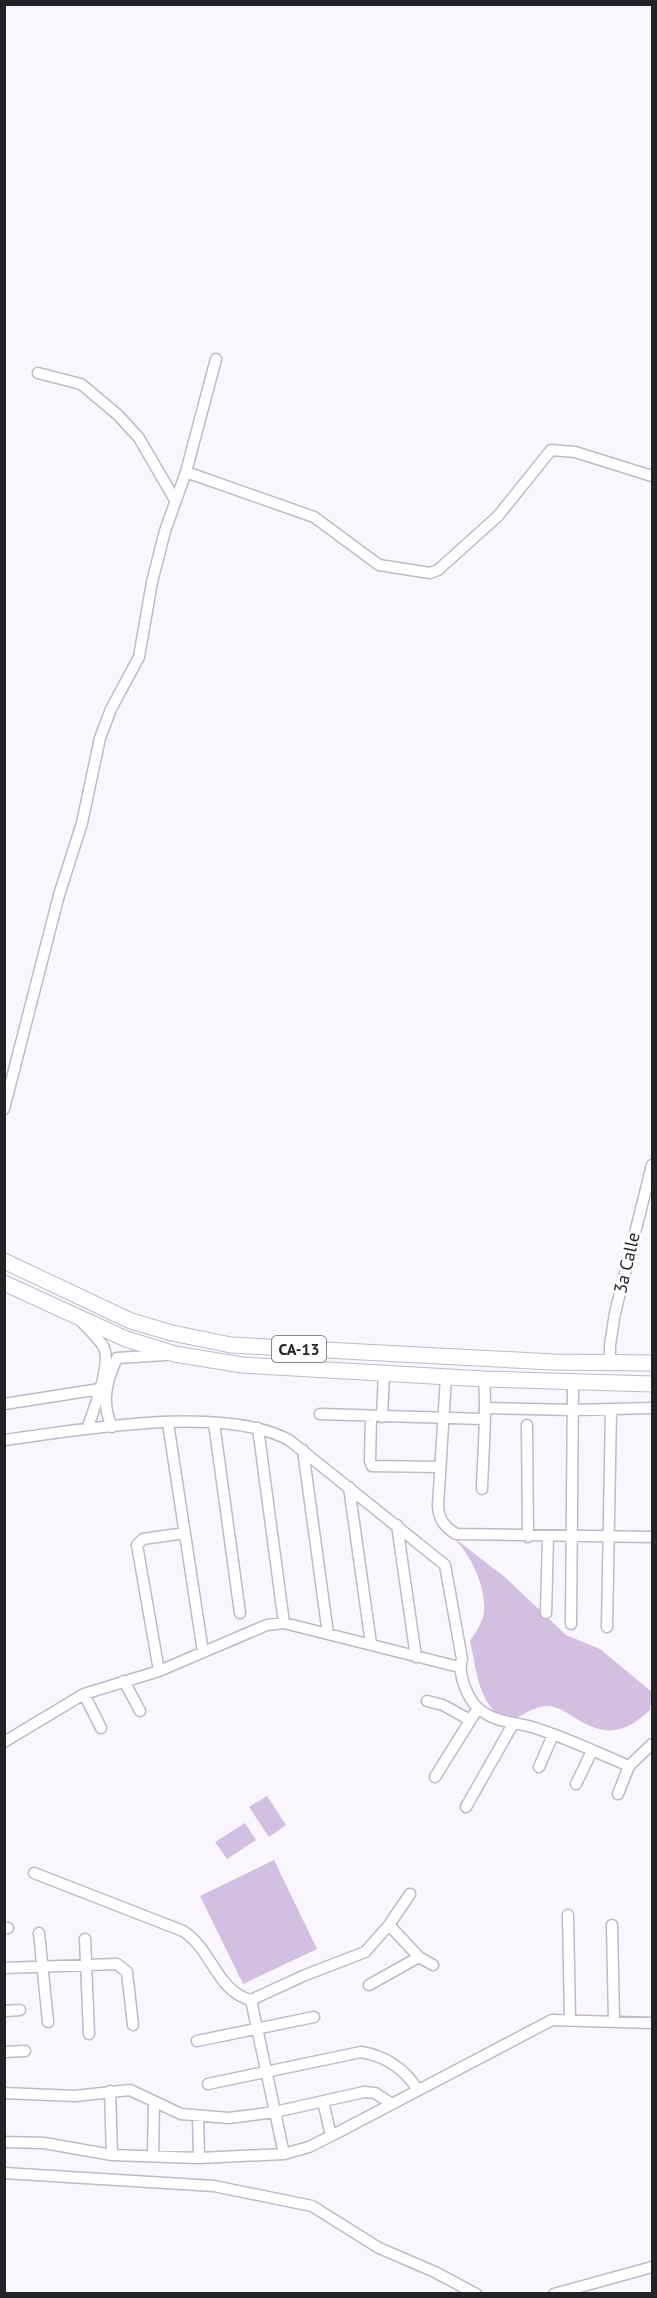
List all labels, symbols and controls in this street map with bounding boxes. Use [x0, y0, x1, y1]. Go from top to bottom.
street label: 3a Calle [608, 1230, 645, 1296]
road number: CA-13 [272, 1336, 326, 1362]

